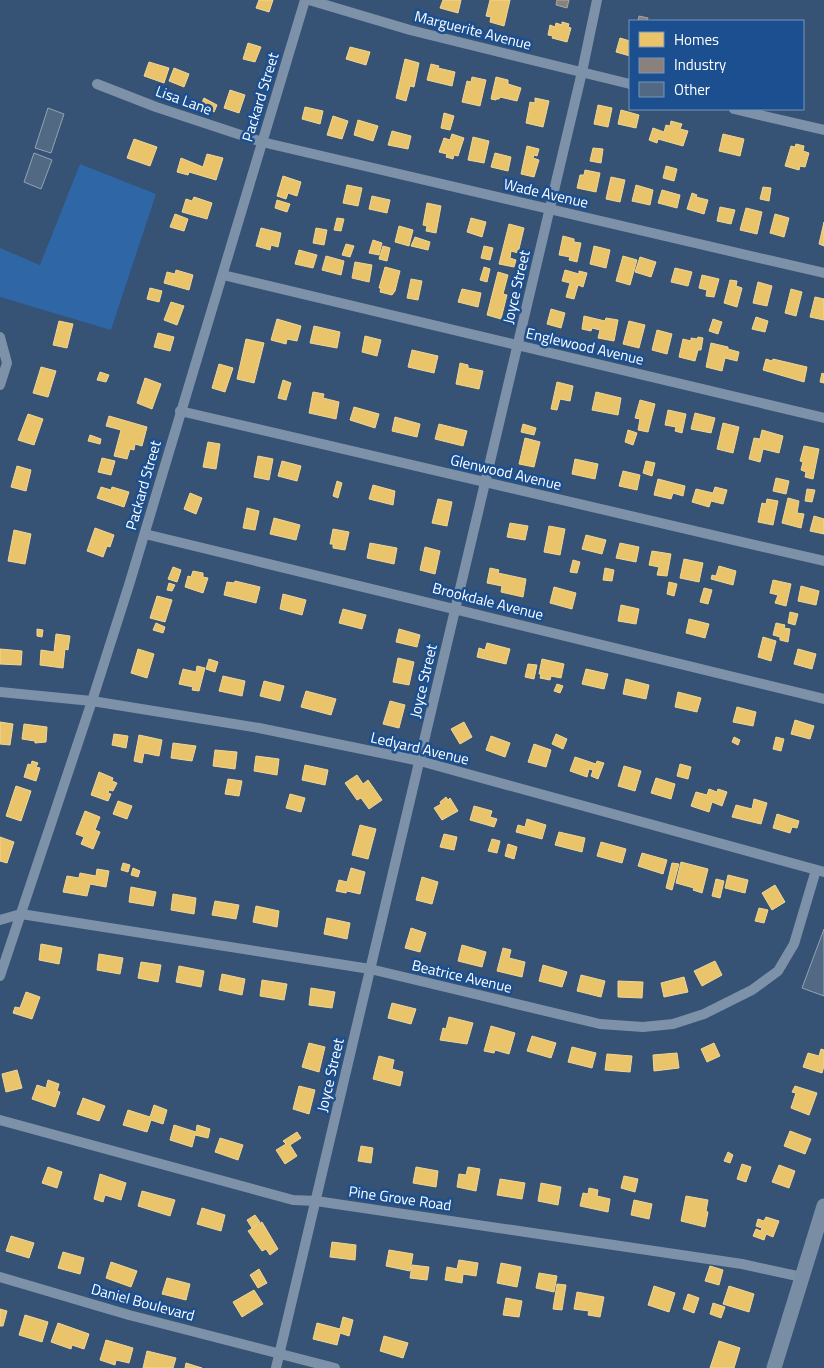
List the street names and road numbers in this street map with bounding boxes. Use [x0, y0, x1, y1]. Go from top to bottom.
street label: Marguerite Avenue [412, 4, 534, 56]
street label: Packard Street [235, 49, 285, 145]
street label: Lisa Lane [153, 79, 215, 121]
street label: Wade Avenue [501, 172, 591, 214]
street label: Joyce Street [496, 247, 536, 326]
street label: Englewood Avenue [524, 321, 646, 371]
street label: Packard Street [119, 437, 167, 533]
street label: Glenwood Avenue [448, 448, 564, 496]
street label: Brookdale Avenue [430, 576, 546, 626]
street label: Joyce Street [403, 641, 443, 720]
street label: Ledyard Avenue [368, 726, 472, 770]
street label: Beatrice Avenue [410, 953, 514, 999]
street label: Joyce Street [310, 1035, 350, 1114]
street label: Pine Grove Road [347, 1179, 453, 1217]
street label: Daniel Boulevard [89, 1277, 197, 1327]

